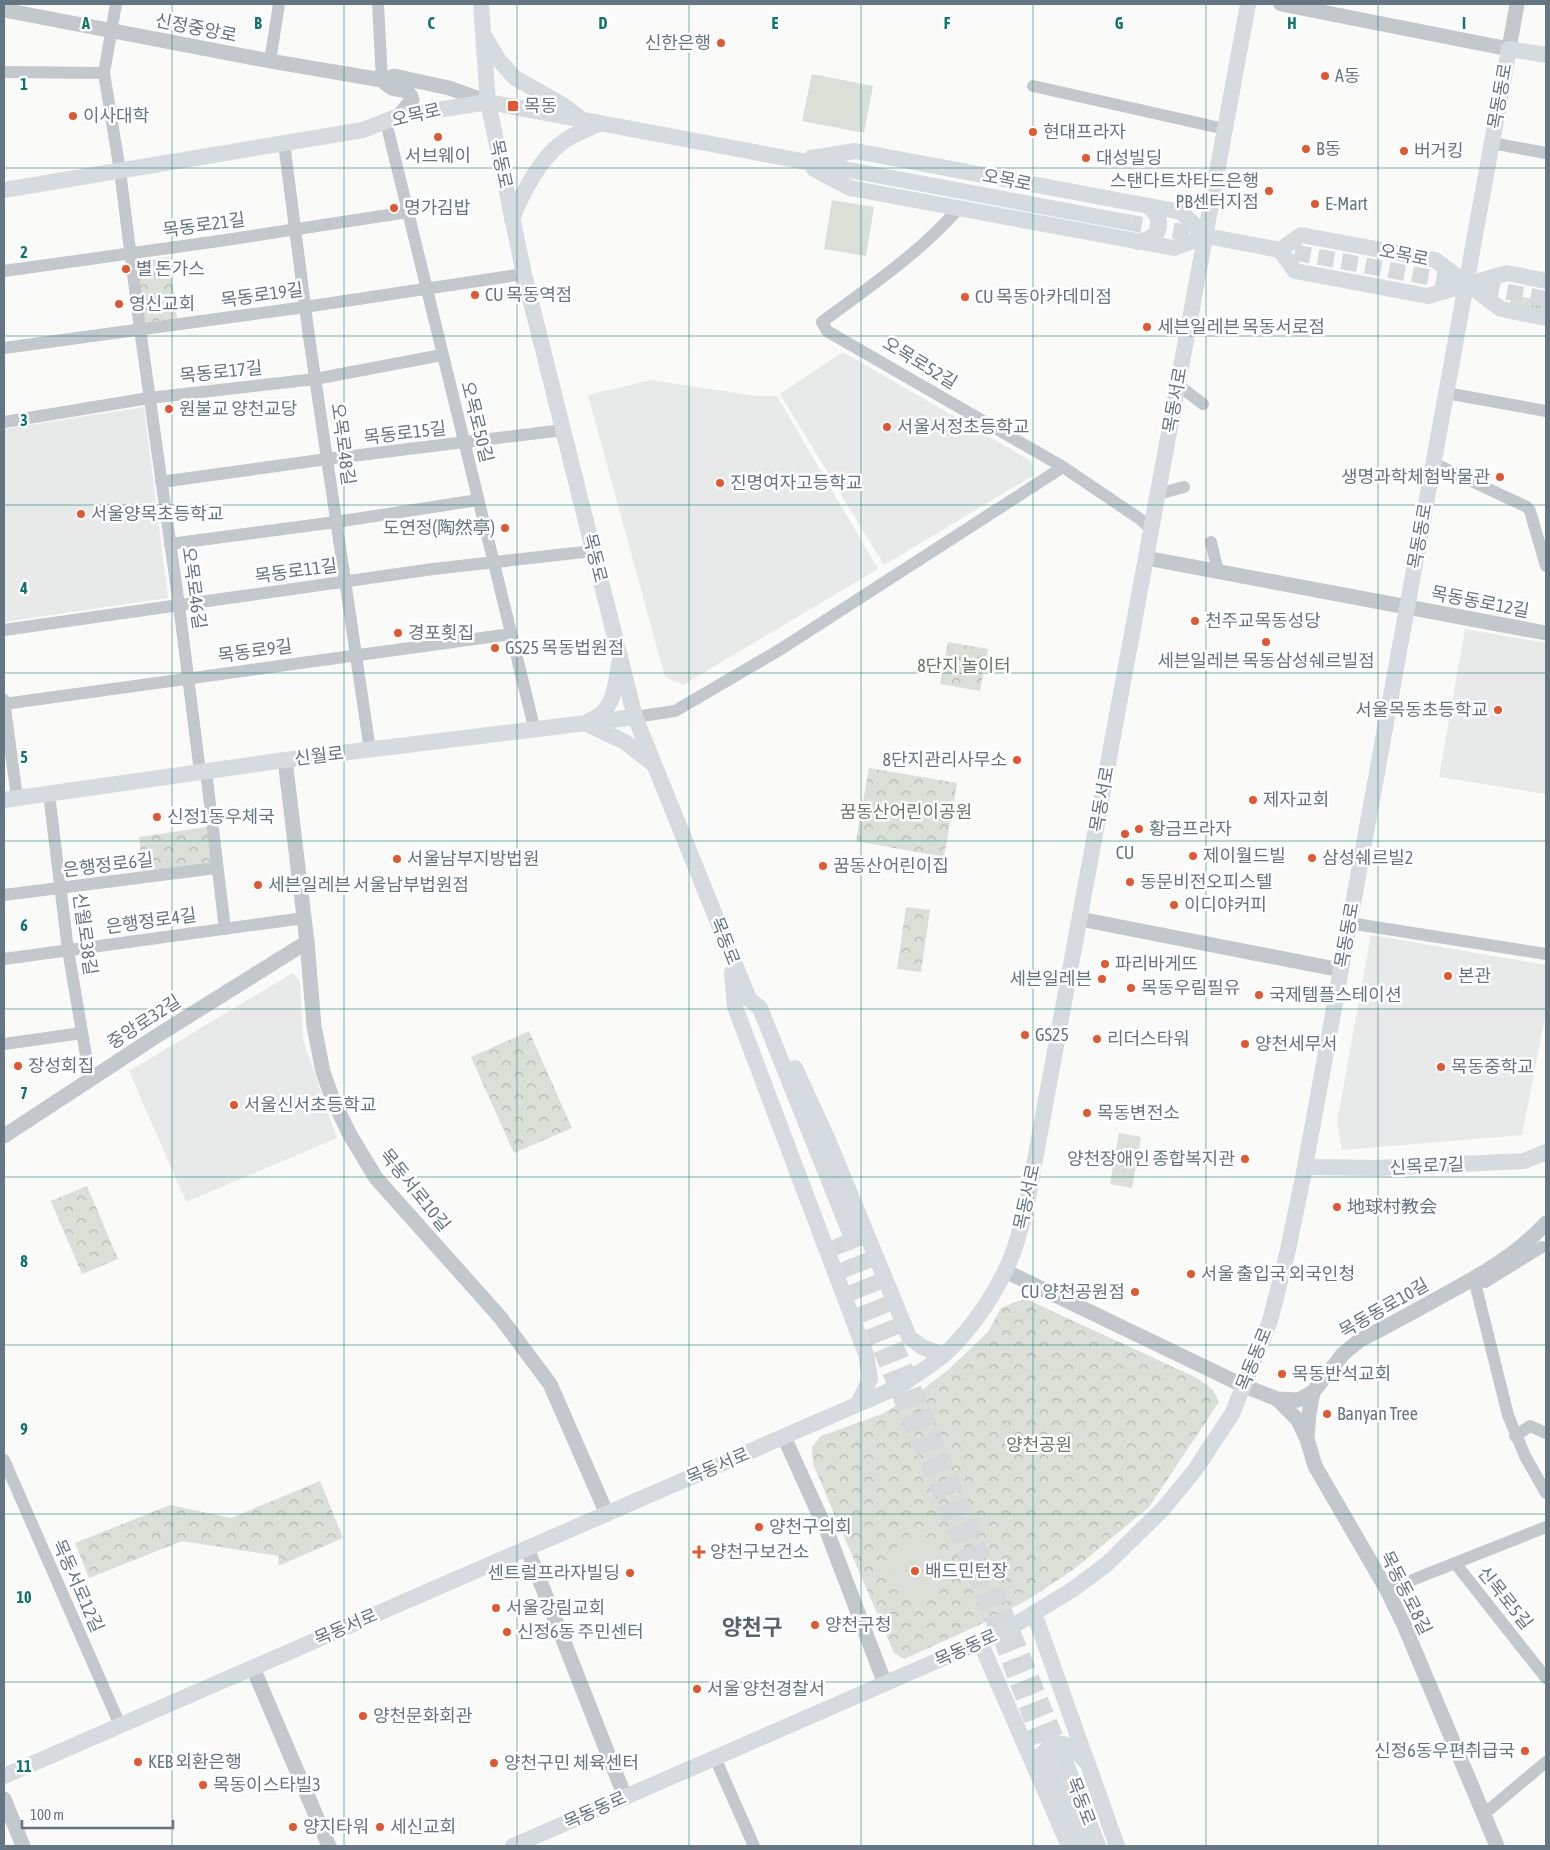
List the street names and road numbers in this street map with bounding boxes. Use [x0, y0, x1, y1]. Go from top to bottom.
street label: 신정중앙로 [153, 9, 239, 46]
street label: 목동동로 [1483, 61, 1516, 130]
street label: 오목로 [389, 99, 442, 130]
street label: 목동로 [486, 137, 517, 190]
street label: 오목로 [981, 164, 1033, 195]
street label: 목동로21길 [161, 208, 247, 241]
street label: 오목로 [1378, 239, 1430, 270]
street label: 목동로19길 [219, 278, 305, 311]
street label: 오목로52길 [879, 332, 961, 393]
street label: 목동로17길 [178, 357, 263, 386]
street label: 목동서로 [1158, 365, 1191, 434]
street label: 오목로50길 [457, 379, 498, 465]
street label: 오목로48길 [327, 401, 360, 487]
street label: 목동로15길 [362, 417, 447, 448]
street label: 목동동로 [1403, 501, 1436, 570]
street label: 목동로 [579, 531, 612, 585]
street label: 오목로46길 [178, 545, 211, 631]
street label: 목동로11길 [253, 554, 339, 587]
street label: 목동동로12길 [1429, 582, 1531, 621]
street label: 목동로9길 [216, 635, 293, 666]
street label: 신월로 [293, 742, 345, 769]
street label: 목동서로 [1085, 764, 1118, 833]
street label: 은행정로6길 [61, 849, 155, 880]
street label: 신월로38길 [69, 891, 102, 977]
street label: 목동동로 [1330, 900, 1363, 969]
street label: 은행정로4길 [104, 904, 198, 937]
street label: 목동로 [706, 914, 745, 968]
street label: 중앙로32길 [103, 990, 184, 1053]
street label: 목동서로10길 [376, 1144, 455, 1235]
street label: 신목로7길 [1389, 1153, 1465, 1178]
street label: 목동서로 [1009, 1162, 1044, 1231]
street label: 목동동로10길 [1335, 1274, 1432, 1342]
street label: 목동동로 [1231, 1324, 1276, 1393]
street label: 목동서로 [683, 1443, 752, 1488]
street label: 목동서로12길 [49, 1536, 108, 1636]
street label: 목동동로8길 [1376, 1547, 1437, 1638]
street label: 신목로5길 [1474, 1562, 1537, 1633]
street label: 목동서로 [311, 1604, 380, 1649]
street label: 목동동로 [931, 1624, 1000, 1671]
street label: 목동로 [1063, 1774, 1100, 1828]
street label: 목동동로 [560, 1786, 629, 1833]

